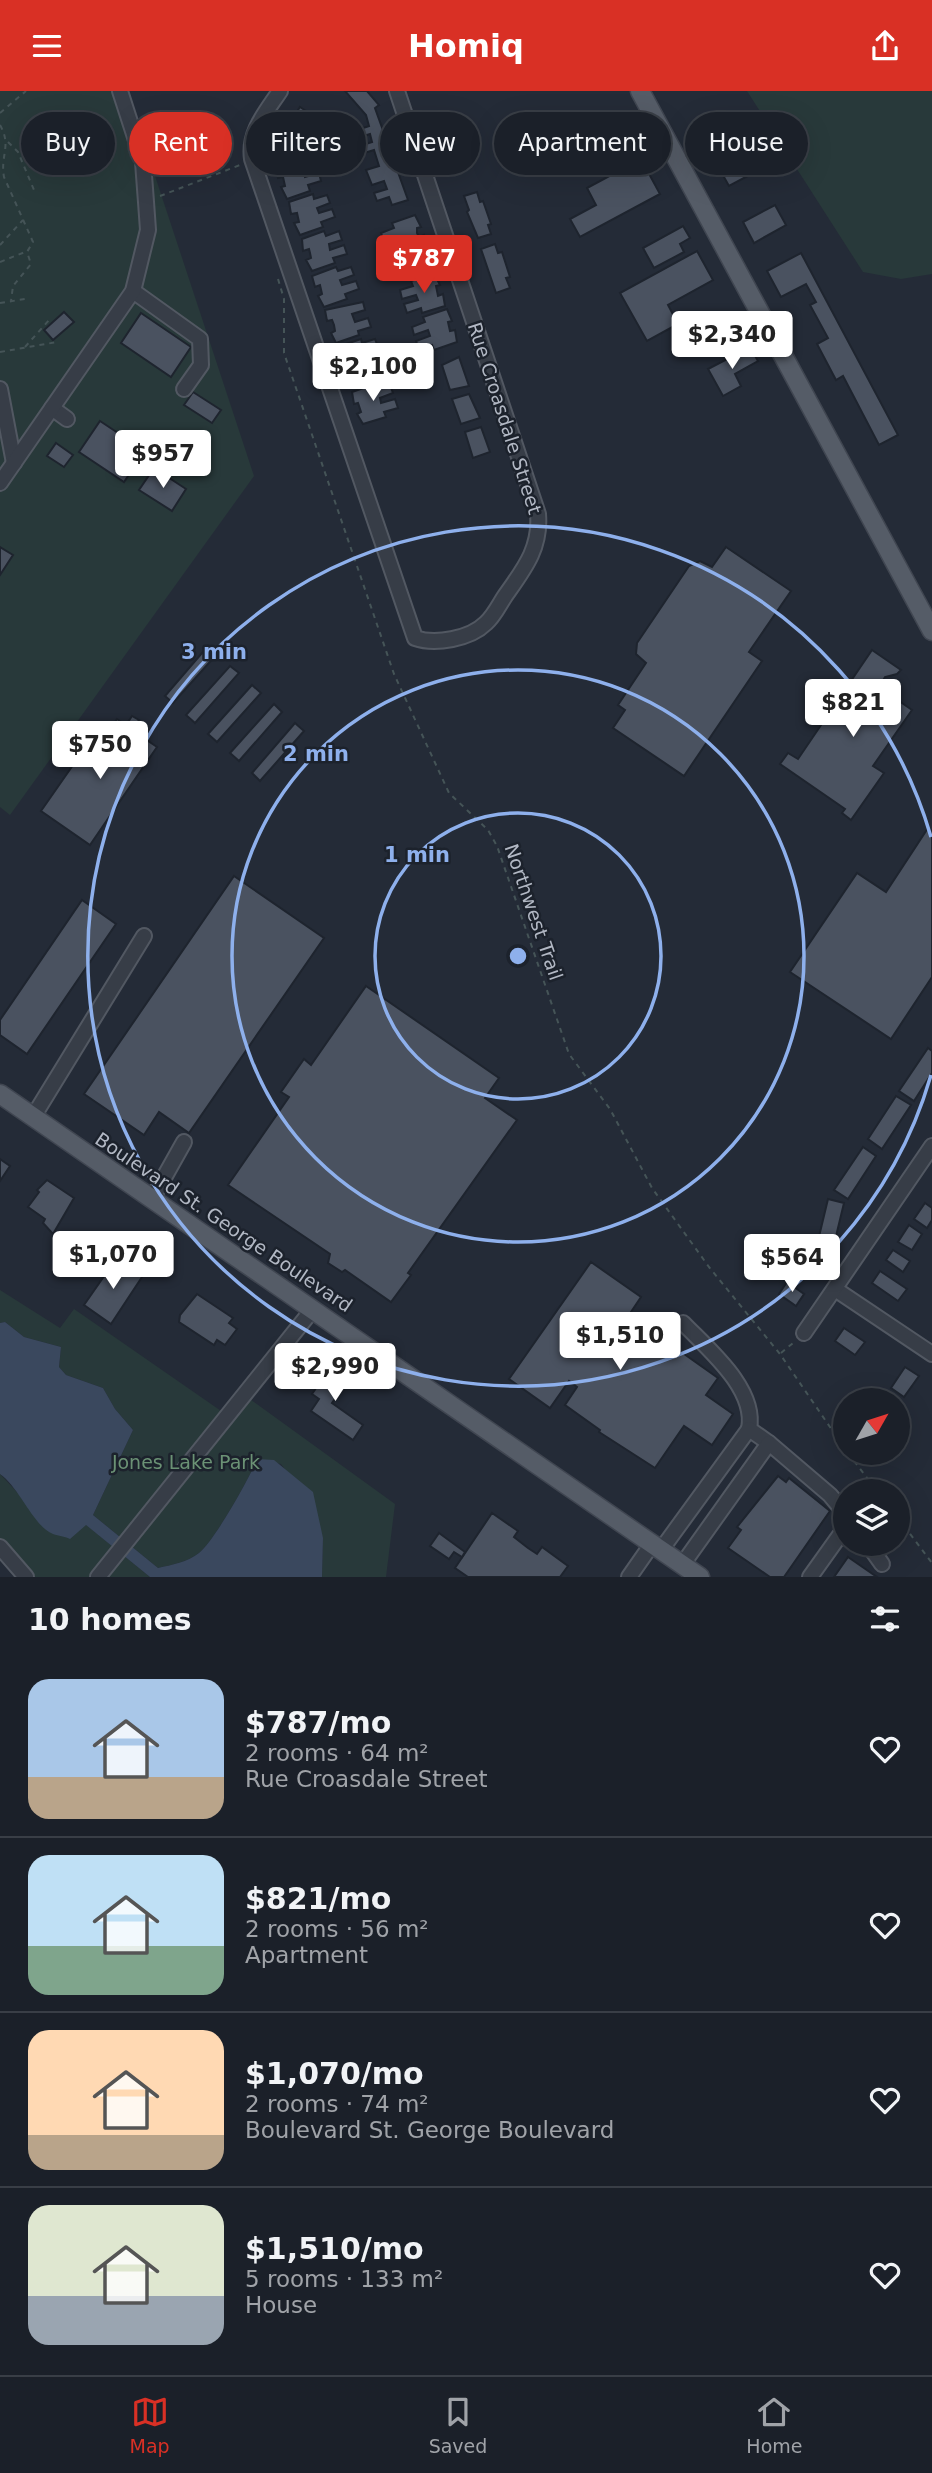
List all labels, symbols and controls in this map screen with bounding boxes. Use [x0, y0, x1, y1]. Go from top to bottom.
icon: menu [28, 27, 66, 65]
text: Homiq [408, 27, 524, 65]
icon: share [866, 27, 904, 65]
chip: Buy [21, 112, 115, 175]
chip: Rent [129, 112, 232, 175]
chip: Filters [246, 112, 366, 175]
chip: New [380, 112, 480, 175]
chip: Apartment [494, 112, 671, 175]
chip: House [685, 112, 808, 175]
pin: $787 [383, 235, 465, 295]
text: $787 [392, 245, 456, 271]
pin: $2,340 [675, 311, 789, 371]
street label: Rue Croasdale Street [464, 319, 546, 517]
text: $2,340 [688, 321, 776, 347]
pin: $2,100 [316, 343, 430, 403]
text: $2,100 [329, 353, 417, 379]
pin: $957 [122, 431, 204, 490]
text: $957 [131, 440, 195, 466]
text: 3 min [181, 640, 247, 664]
pin: $821 [812, 679, 894, 739]
text: $821 [821, 689, 885, 715]
pin: $750 [59, 721, 141, 781]
text: $750 [68, 731, 132, 757]
text: 2 min [283, 742, 349, 766]
street label: Northwest Trail [500, 841, 568, 983]
text: 1 min [384, 843, 450, 867]
centre of rings [506, 944, 530, 968]
street label: Boulevard St. George Boulevard [91, 1128, 357, 1316]
pin: $1,070 [56, 1231, 170, 1291]
pin: $564 [751, 1235, 833, 1294]
text: $1,070 [69, 1241, 157, 1267]
text: $564 [760, 1244, 824, 1270]
pin: $1,510 [563, 1313, 677, 1372]
text: $1,510 [576, 1322, 664, 1348]
pin: $2,990 [278, 1343, 392, 1403]
text: $2,990 [291, 1353, 379, 1379]
north arrow [833, 1388, 910, 1465]
map controls [833, 1388, 910, 1556]
park label: Jones Lake Park [111, 1451, 260, 1473]
button: layers [833, 1479, 910, 1556]
icon: filters [866, 1600, 904, 1638]
text: 10 homes [28, 1602, 192, 1637]
text: $787/mo [245, 1705, 391, 1740]
icon: home [84, 1707, 168, 1791]
icon: heart [866, 1730, 904, 1768]
text: 2 rooms · 64 m² [245, 1740, 429, 1766]
text: Rue Croasdale Street [245, 1766, 488, 1792]
text: $821/mo [245, 1881, 391, 1916]
icon: home [84, 1883, 168, 1967]
icon: heart [866, 1906, 904, 1944]
text: 2 rooms · 56 m² [245, 1916, 429, 1942]
text: Apartment [245, 1942, 368, 1968]
text: $1,070/mo [245, 2056, 424, 2091]
icon: home [84, 2058, 168, 2142]
icon: heart [866, 2081, 904, 2119]
text: 2 rooms · 74 m² [245, 2091, 429, 2117]
text: Boulevard St. George Boulevard [245, 2117, 614, 2143]
text: $1,510/mo [245, 2231, 424, 2266]
icon: home [84, 2233, 168, 2317]
icon: heart [866, 2256, 904, 2294]
text: 5 rooms · 133 m² [245, 2266, 443, 2292]
text: House [245, 2292, 317, 2318]
tab: Map [130, 2393, 170, 2457]
tab: Saved [429, 2393, 487, 2457]
tab: Home [746, 2393, 802, 2457]

